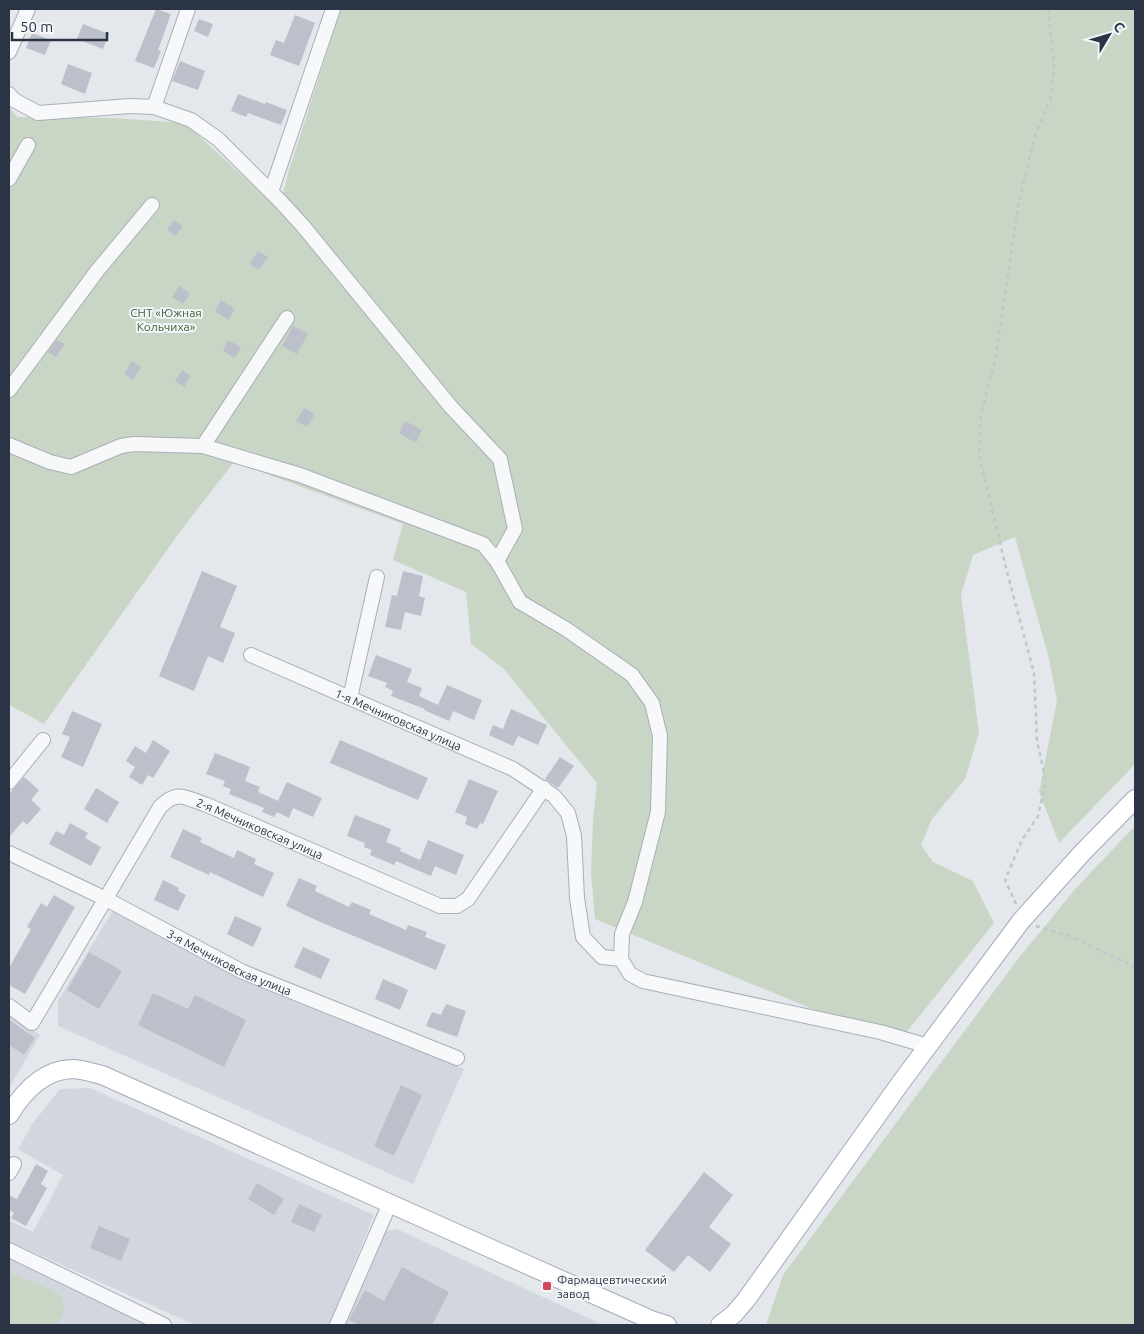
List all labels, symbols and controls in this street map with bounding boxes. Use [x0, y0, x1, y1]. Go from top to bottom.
scale bar [12, 10, 108, 42]
north arrow [1084, 10, 1134, 60]
text: 50 m [20, 18, 53, 35]
text: С [1110, 19, 1128, 35]
park label: СНТ «Южная Кольчиха» [130, 306, 202, 333]
street label: 1-я Мечниковская улица [333, 686, 464, 752]
street label: 2-я Мечниковская улица [195, 795, 325, 861]
street label: 3-я Мечниковская улица [165, 926, 293, 997]
place label: Фармацевтический завод [557, 1273, 667, 1300]
marker: Фармацевтический завод [541, 1280, 553, 1292]

